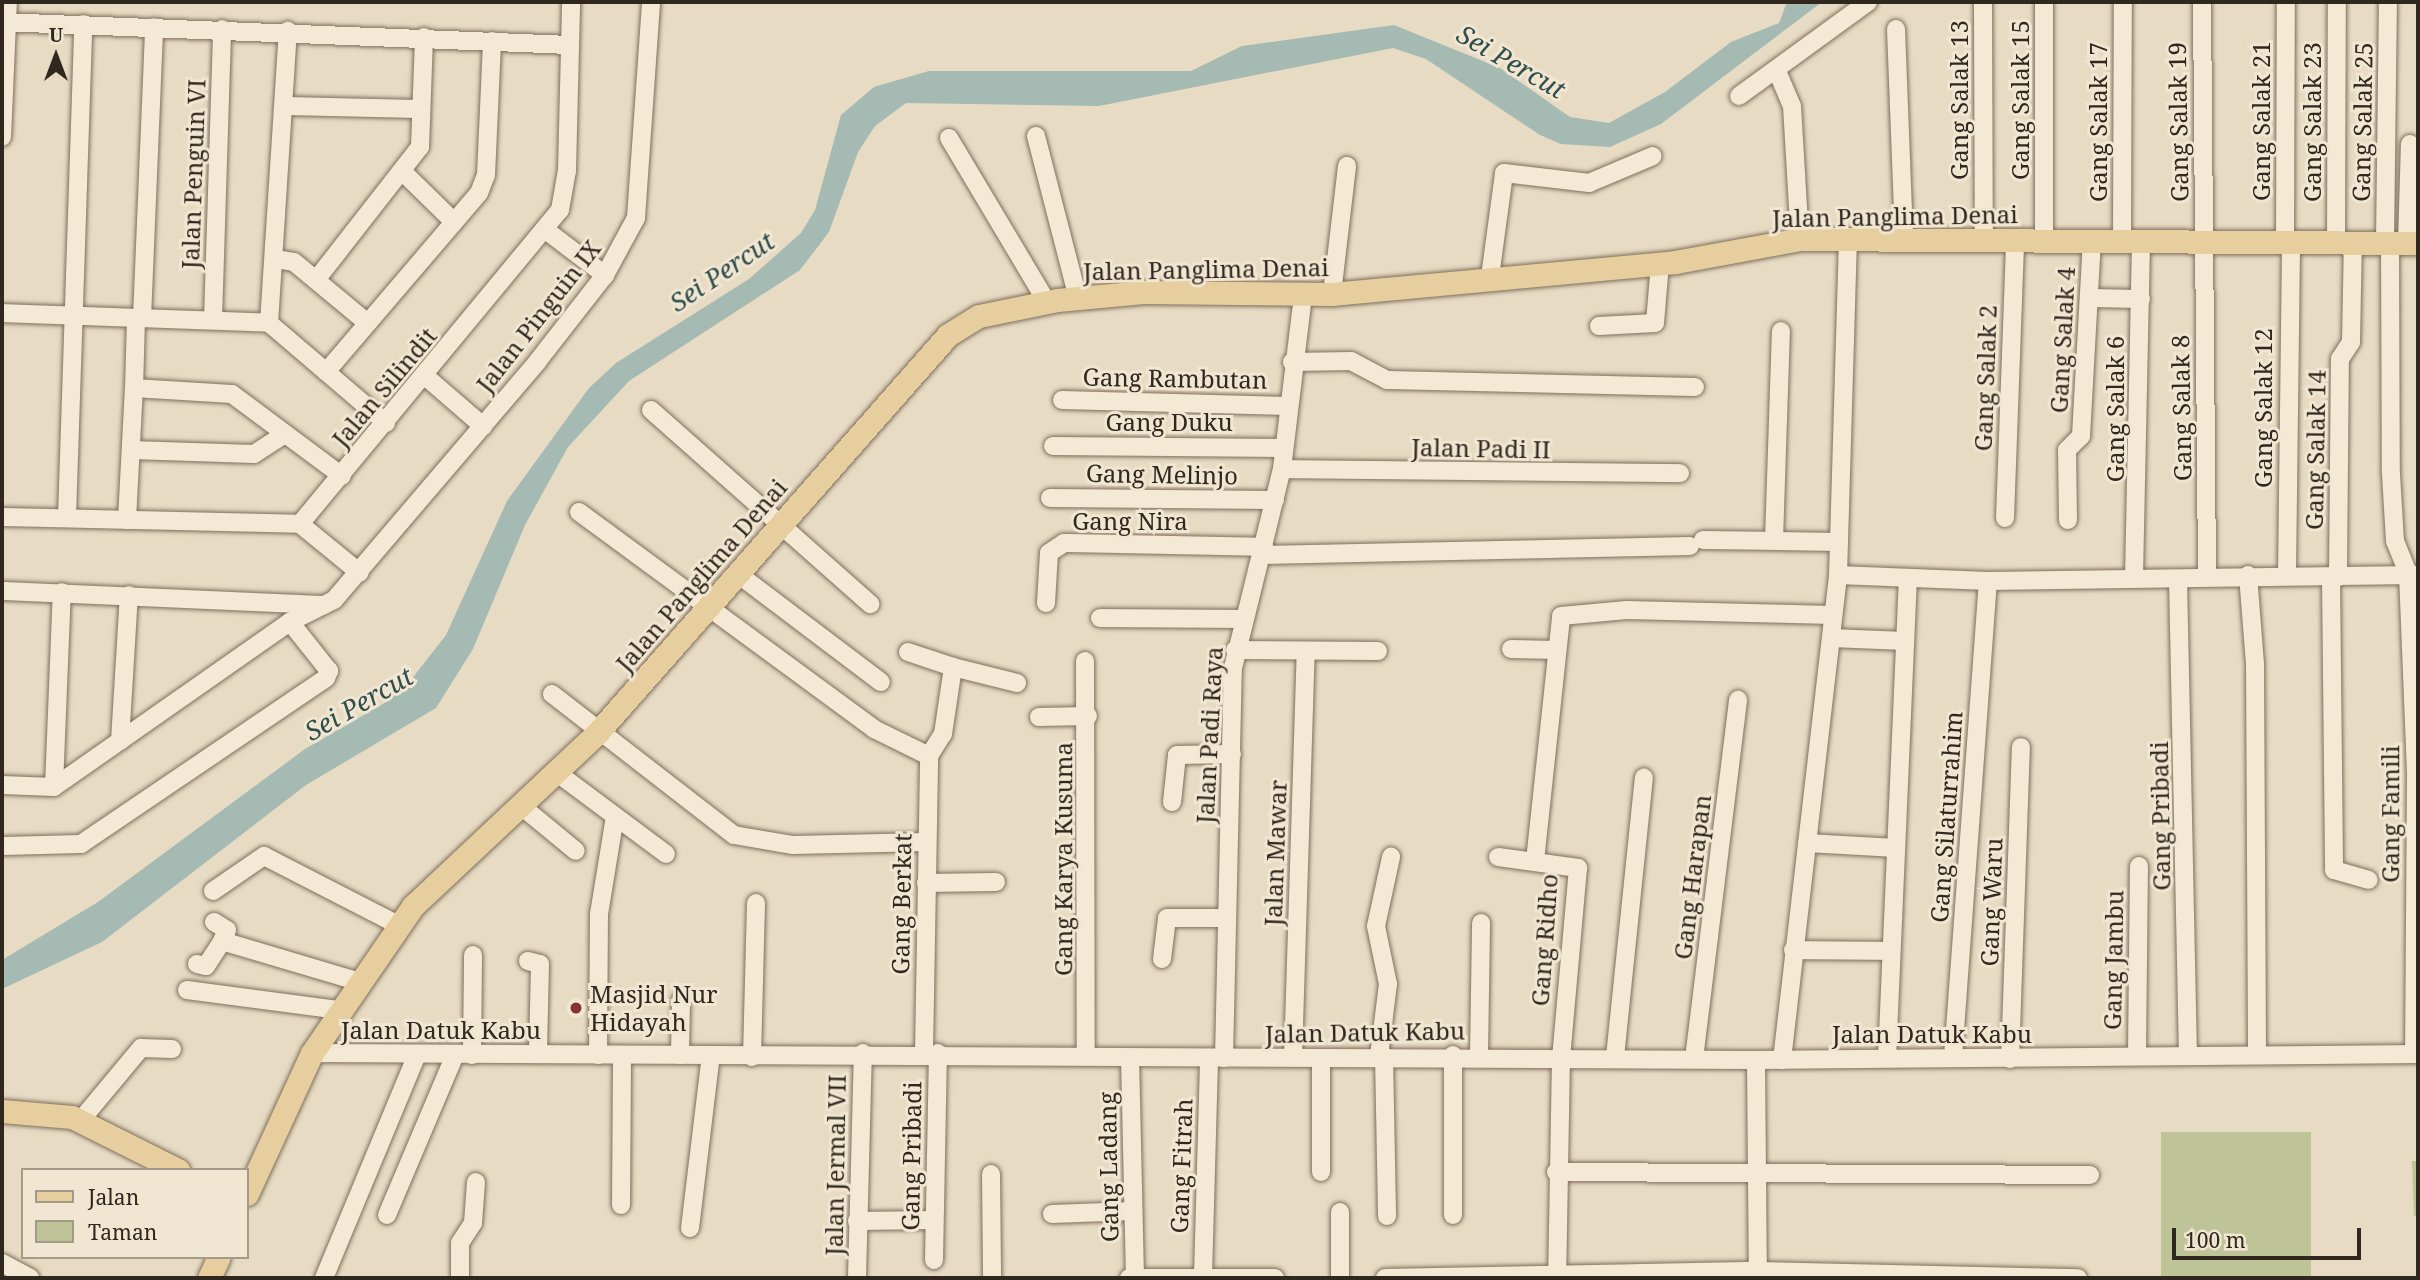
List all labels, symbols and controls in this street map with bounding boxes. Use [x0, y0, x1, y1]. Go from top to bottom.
water label: Sei Percut [1451, 18, 1571, 106]
street label: Gang Salak 13 [1945, 20, 1973, 180]
street label: Gang Salak 15 [2006, 20, 2034, 180]
north arrow [21, 21, 91, 91]
text: U [49, 22, 63, 48]
street label: Gang Salak 21 [2247, 41, 2275, 201]
street label: Gang Salak 17 [2084, 42, 2112, 202]
street label: Gang Salak 19 [2162, 42, 2194, 202]
street label: Gang Salak 23 [2298, 42, 2326, 202]
street label: Gang Salak 25 [2346, 42, 2378, 202]
street label: Jalan Penguin VI [175, 78, 211, 270]
street label: Jalan Panglima Denai [1772, 199, 2018, 233]
water label: Sei Percut [664, 226, 780, 318]
street label: Jalan Pinguin IX [470, 234, 606, 398]
street label: Jalan Panglima Denai [1083, 252, 1329, 286]
street label: Gang Salak 4 [2044, 266, 2080, 414]
street label: Gang Salak 2 [1968, 304, 2002, 452]
street label: Jalan Silindit [326, 321, 442, 453]
street label: Gang Salak 12 [2249, 328, 2277, 488]
street label: Gang Salak 8 [2165, 335, 2197, 481]
street label: Gang Salak 6 [2101, 336, 2129, 482]
street label: Gang Rambutan [1082, 362, 1268, 394]
street label: Gang Salak 14 [2299, 370, 2331, 530]
street label: Gang Duku [1105, 408, 1233, 436]
street label: Jalan Padi II [1411, 432, 1551, 464]
street label: Gang Melinjo [1086, 458, 1238, 490]
street label: Jalan Panglima Denai [610, 473, 792, 677]
street label: Gang Nira [1072, 507, 1188, 535]
street label: Jalan Padi Raya [1190, 646, 1228, 824]
water label: Sei Percut [299, 660, 419, 748]
street label: Gang Silaturrahim [1924, 710, 1968, 924]
street label: Gang Pribadi [2144, 741, 2176, 891]
street label: Gang Karya Kusuma [1049, 742, 1077, 976]
street label: Gang Famili [2376, 745, 2404, 883]
street label: Jalan Mawar [1258, 779, 1292, 927]
street label: Gang Harapan [1668, 793, 1716, 961]
street label: Gang Berkat [885, 833, 917, 975]
street label: Gang Waru [1974, 837, 2008, 967]
street label: Gang Ridho [1525, 873, 1563, 1007]
street label: Gang Jambu [2097, 890, 2129, 1030]
place label: Masjid Nur Hidayah [590, 980, 718, 1036]
marker: Masjid Nur Hidayah [568, 1000, 584, 1016]
street label: Jalan Datuk Kabu [341, 1016, 541, 1044]
street label: Jalan Datuk Kabu [1265, 1016, 1465, 1048]
street label: Jalan Datuk Kabu [1832, 1020, 2032, 1048]
street label: Jalan Jermal VII [819, 1074, 851, 1256]
street label: Gang Pribadi [895, 1081, 927, 1231]
street label: Gang Ladang [1092, 1092, 1124, 1242]
street label: Gang Fitrah [1164, 1098, 1198, 1234]
legend [21, 1168, 248, 1259]
text: Jalan [88, 1183, 139, 1211]
scale bar [2175, 1214, 2364, 1258]
text: Taman [88, 1218, 157, 1246]
text: 100 m [2185, 1226, 2246, 1254]

